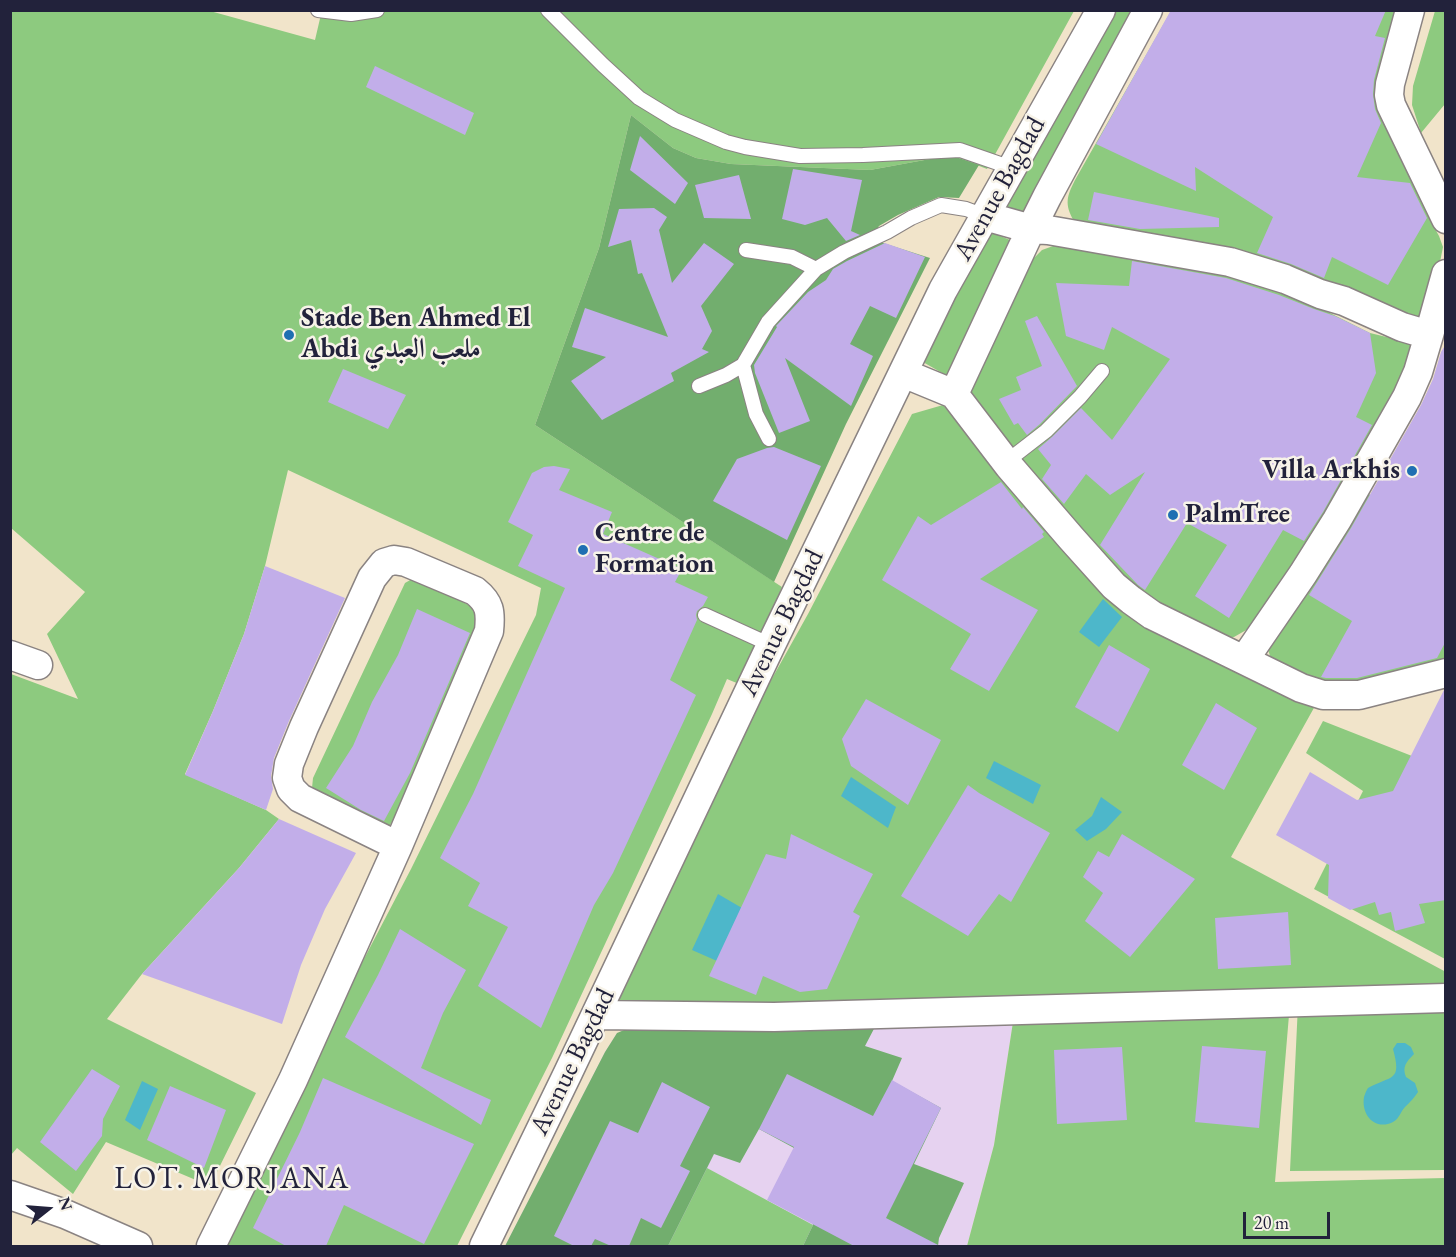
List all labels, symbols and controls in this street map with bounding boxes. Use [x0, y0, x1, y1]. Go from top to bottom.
street label: Avenue Bagdad [947, 111, 1053, 267]
place label: Stade Ben Ahmed El Abdi ملعب العبدي [301, 303, 530, 366]
marker: Stade Ben Ahmed El Abdi ملعب العبدي [282, 328, 296, 342]
place label: Villa Arkhis [1262, 455, 1400, 487]
marker: Villa Arkhis [1405, 464, 1419, 478]
place label: PalmTree [1185, 499, 1290, 531]
marker: PalmTree [1166, 508, 1180, 522]
place label: Centre de Formation [595, 518, 714, 581]
marker: Centre de Formation [576, 543, 590, 557]
street label: Avenue Bagdad [733, 544, 831, 702]
street label: Avenue Bagdad [524, 983, 622, 1141]
district label: LOT. MORJANA [114, 1162, 350, 1198]
north arrow [18, 1179, 78, 1239]
text: N [54, 1194, 78, 1213]
scale bar [1246, 1200, 1333, 1238]
text: 20 m [1254, 1211, 1289, 1234]

